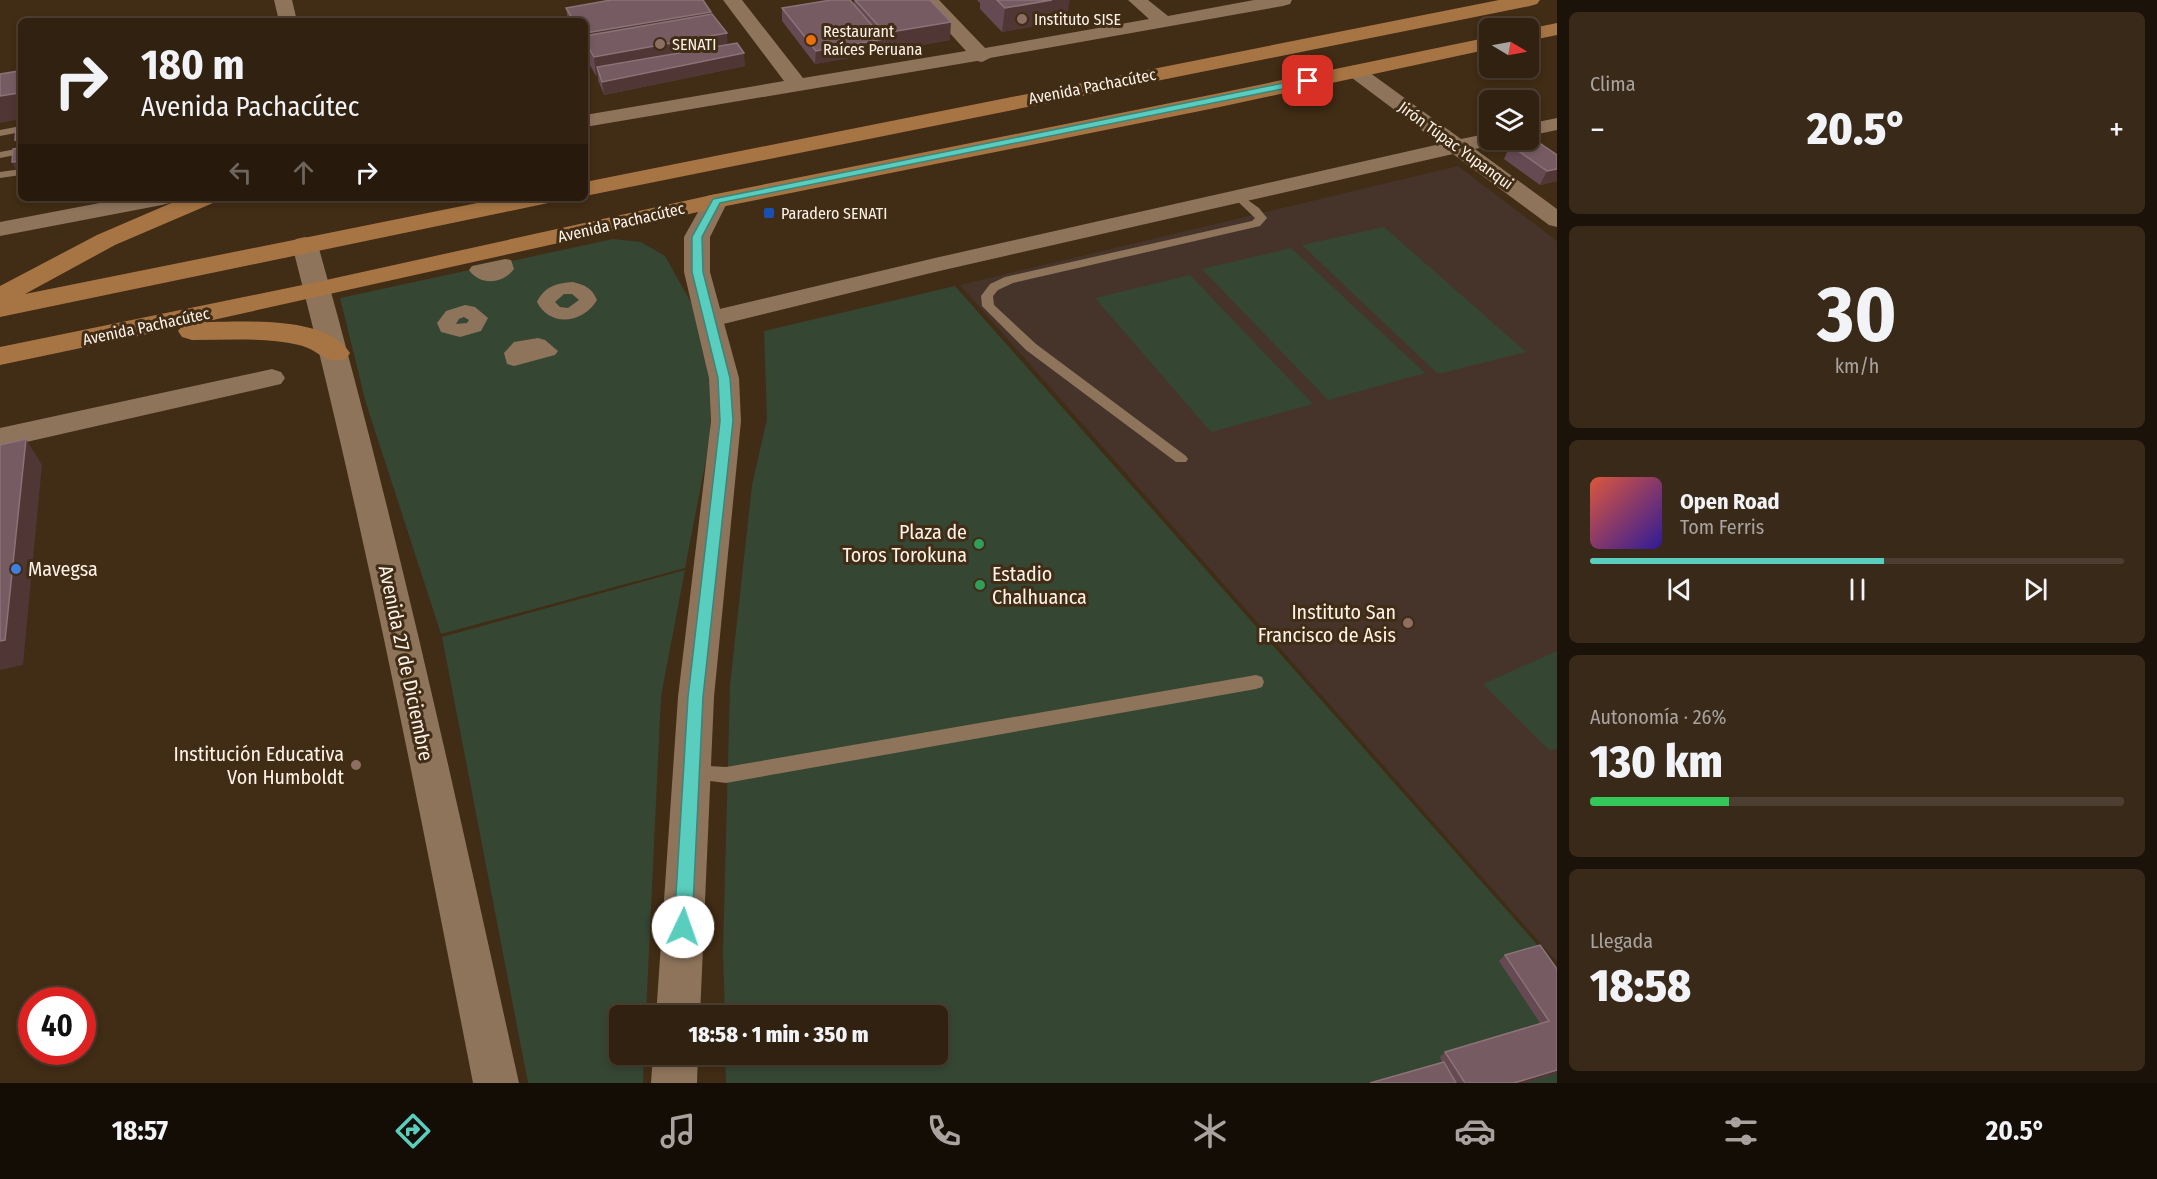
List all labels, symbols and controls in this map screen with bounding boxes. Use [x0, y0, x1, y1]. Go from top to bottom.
place label: Instituto SISE [1034, 10, 1121, 29]
marker: Instituto SISE [1015, 12, 1029, 26]
north arrow [1479, 18, 1539, 78]
map controls [1479, 18, 1539, 150]
place label: Restaurant Raíces Peruana [823, 22, 922, 59]
marker: Restaurant Raíces Peruana [804, 33, 818, 47]
place label: SENATI [672, 35, 716, 54]
marker: SENATI [653, 37, 667, 51]
text: 180 m [141, 40, 245, 90]
icon: right [42, 42, 120, 120]
pin [1282, 55, 1333, 106]
icon: arrive [1291, 64, 1324, 97]
street label: Avenida Pachacútec [1027, 65, 1158, 108]
text: Clima [1590, 72, 1635, 96]
button: layers [1479, 90, 1539, 150]
text: Avenida Pachacútec [141, 91, 359, 123]
street label: Jirón Túpac Yupanqui [1395, 97, 1517, 193]
text: 20.5° [1807, 102, 1907, 156]
text: − [1590, 110, 1605, 150]
text: + [2109, 110, 2124, 150]
icon: left [224, 156, 257, 189]
icon: ahead [287, 156, 320, 189]
icon: right [350, 156, 383, 189]
street label: Avenida Pachacútec [556, 199, 686, 246]
place label: Paradero SENATI [781, 204, 887, 223]
marker: Paradero SENATI [762, 206, 776, 220]
text: 30 [1817, 268, 1897, 362]
street label: Avenida Pachacútec [81, 304, 211, 349]
text: km/h [1835, 354, 1879, 378]
text: Open Road [1680, 488, 1780, 515]
text: Tom Ferris [1680, 515, 1764, 539]
place label: Plaza de Toros Torokuna [843, 520, 967, 567]
marker: Plaza de Toros Torokuna [972, 537, 986, 551]
place label: Mavegsa [28, 557, 98, 581]
marker: Mavegsa [9, 562, 23, 576]
place label: Estadio Chalhuanca [992, 562, 1087, 609]
street label: Avenida 27 de Diciembre [374, 563, 438, 763]
icon: previous [1663, 573, 1696, 606]
icon: pause [1841, 573, 1874, 606]
icon: next [2019, 573, 2052, 606]
marker: Estadio Chalhuanca [973, 578, 987, 592]
place label: Instituto San Francisco de Asis [1258, 600, 1396, 647]
marker: Instituto San Francisco de Asis [1401, 616, 1415, 630]
text: Autonomía · 26% [1590, 705, 1726, 729]
text: 130 km [1590, 735, 1723, 789]
place label: Institución Educativa Von Humboldt [173, 742, 344, 789]
marker: Institución Educativa Von Humboldt [349, 758, 363, 772]
position arrow [651, 895, 715, 959]
text: Llegada [1590, 929, 1653, 953]
text: 18:58 [1590, 959, 1691, 1013]
speed limit sign: 40 [18, 987, 96, 1065]
text: 18:58 · 1 min · 350 m [688, 1021, 869, 1048]
icon: directions [392, 1110, 434, 1152]
icon: music [657, 1110, 699, 1152]
icon: phone [923, 1110, 965, 1152]
icon: climate [1189, 1110, 1231, 1152]
icon: car [1454, 1110, 1496, 1152]
icon: filters [1720, 1110, 1762, 1152]
text: 18:57 [112, 1115, 168, 1147]
text: 20.5° [1986, 1115, 2045, 1147]

